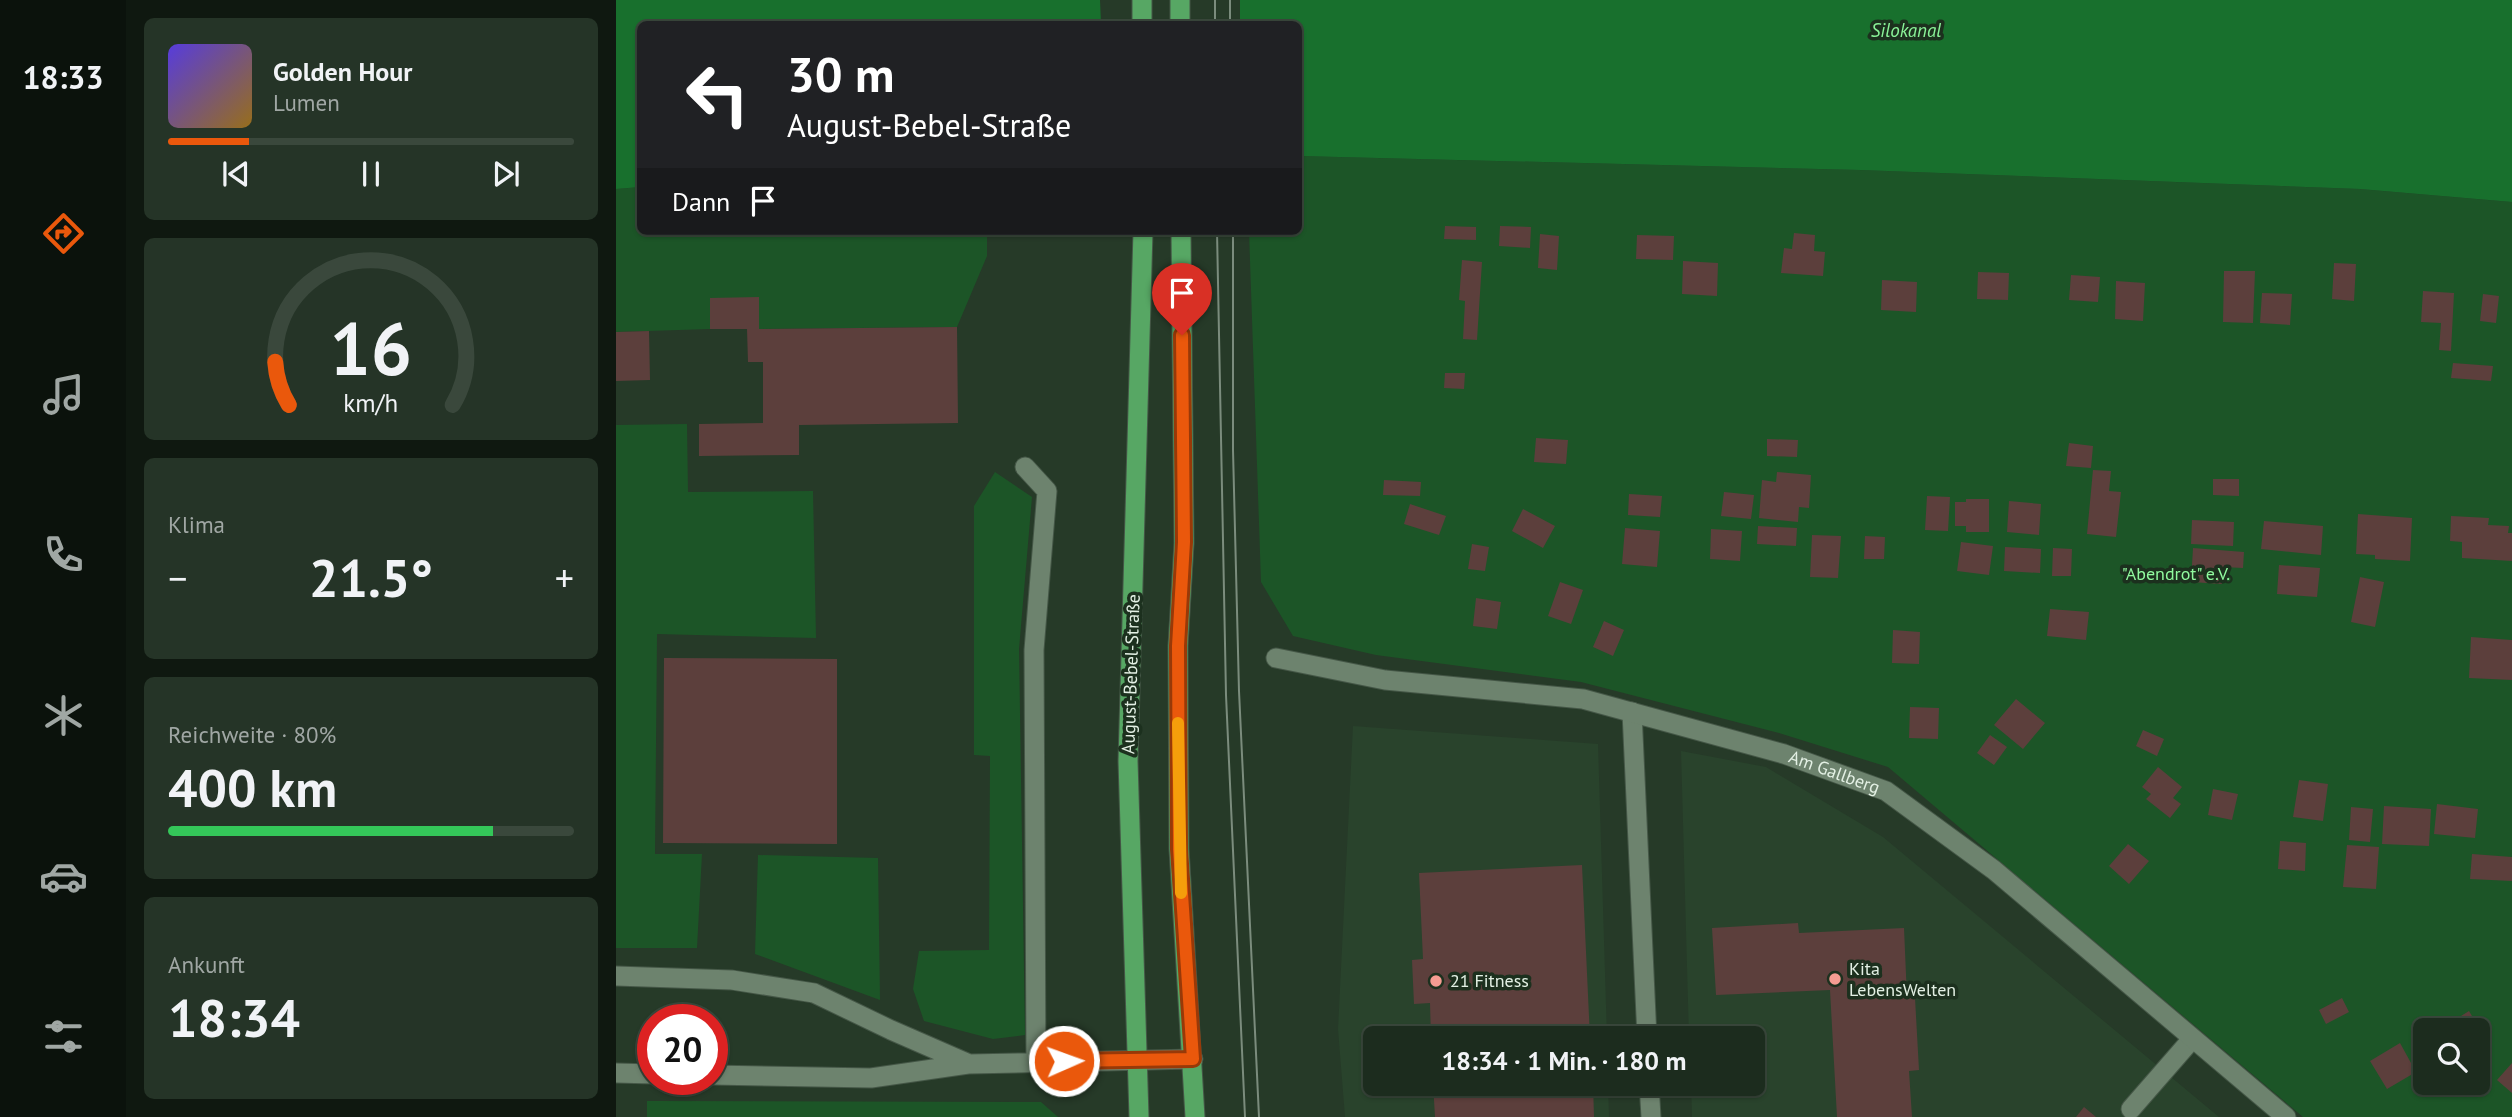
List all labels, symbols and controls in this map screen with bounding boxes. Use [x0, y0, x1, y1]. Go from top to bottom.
water label: Silokanal [1871, 18, 1941, 42]
text: 30 m [787, 42, 894, 106]
icon: left [672, 49, 763, 140]
text: Golden Hour [273, 55, 412, 88]
text: 18:33 [22, 56, 104, 98]
text: Lumen [273, 88, 340, 117]
text: August-Bebel-Straße [787, 104, 1071, 146]
icon: previous [217, 155, 255, 193]
icon: pause [352, 155, 390, 193]
icon: next [487, 155, 525, 193]
icon: arrive [744, 182, 782, 220]
text: Dann [672, 185, 730, 218]
icon: directions [39, 209, 88, 258]
pin [1152, 263, 1212, 335]
icon: arrive [1163, 274, 1201, 312]
text: 16 [330, 301, 412, 395]
icon: music [39, 370, 88, 419]
text: km/h [344, 386, 398, 418]
text: Klima [168, 510, 225, 539]
icon: phone [39, 530, 88, 579]
text: 21.5° [309, 544, 433, 611]
text: − [168, 553, 187, 602]
text: + [555, 553, 574, 602]
park label: "Abendrot" e.V. [2122, 562, 2230, 585]
street label: August-Bebel-Straße [1116, 594, 1145, 754]
icon: climate [39, 691, 88, 740]
text: Reichweite · 80% [168, 720, 336, 749]
street label: Am Gallberg [1786, 745, 1883, 799]
text: 400 km [168, 754, 337, 821]
icon: car [39, 852, 88, 901]
text: Ankunft [168, 950, 245, 979]
place label: Kita LebensWelten [1849, 957, 1956, 1001]
place label: 21 Fitness [1450, 969, 1529, 992]
marker: Kita LebensWelten [1827, 971, 1843, 987]
marker: 21 Fitness [1428, 973, 1444, 989]
text: 18:34 [168, 984, 300, 1051]
speed limit sign: 20 [637, 1004, 728, 1095]
icon: filters [39, 1012, 88, 1061]
map controls [2413, 1018, 2490, 1095]
button: search [2413, 1018, 2490, 1095]
position arrow [1027, 1024, 1101, 1098]
text: 18:34 · 1 Min. · 180 m [1441, 1044, 1687, 1077]

